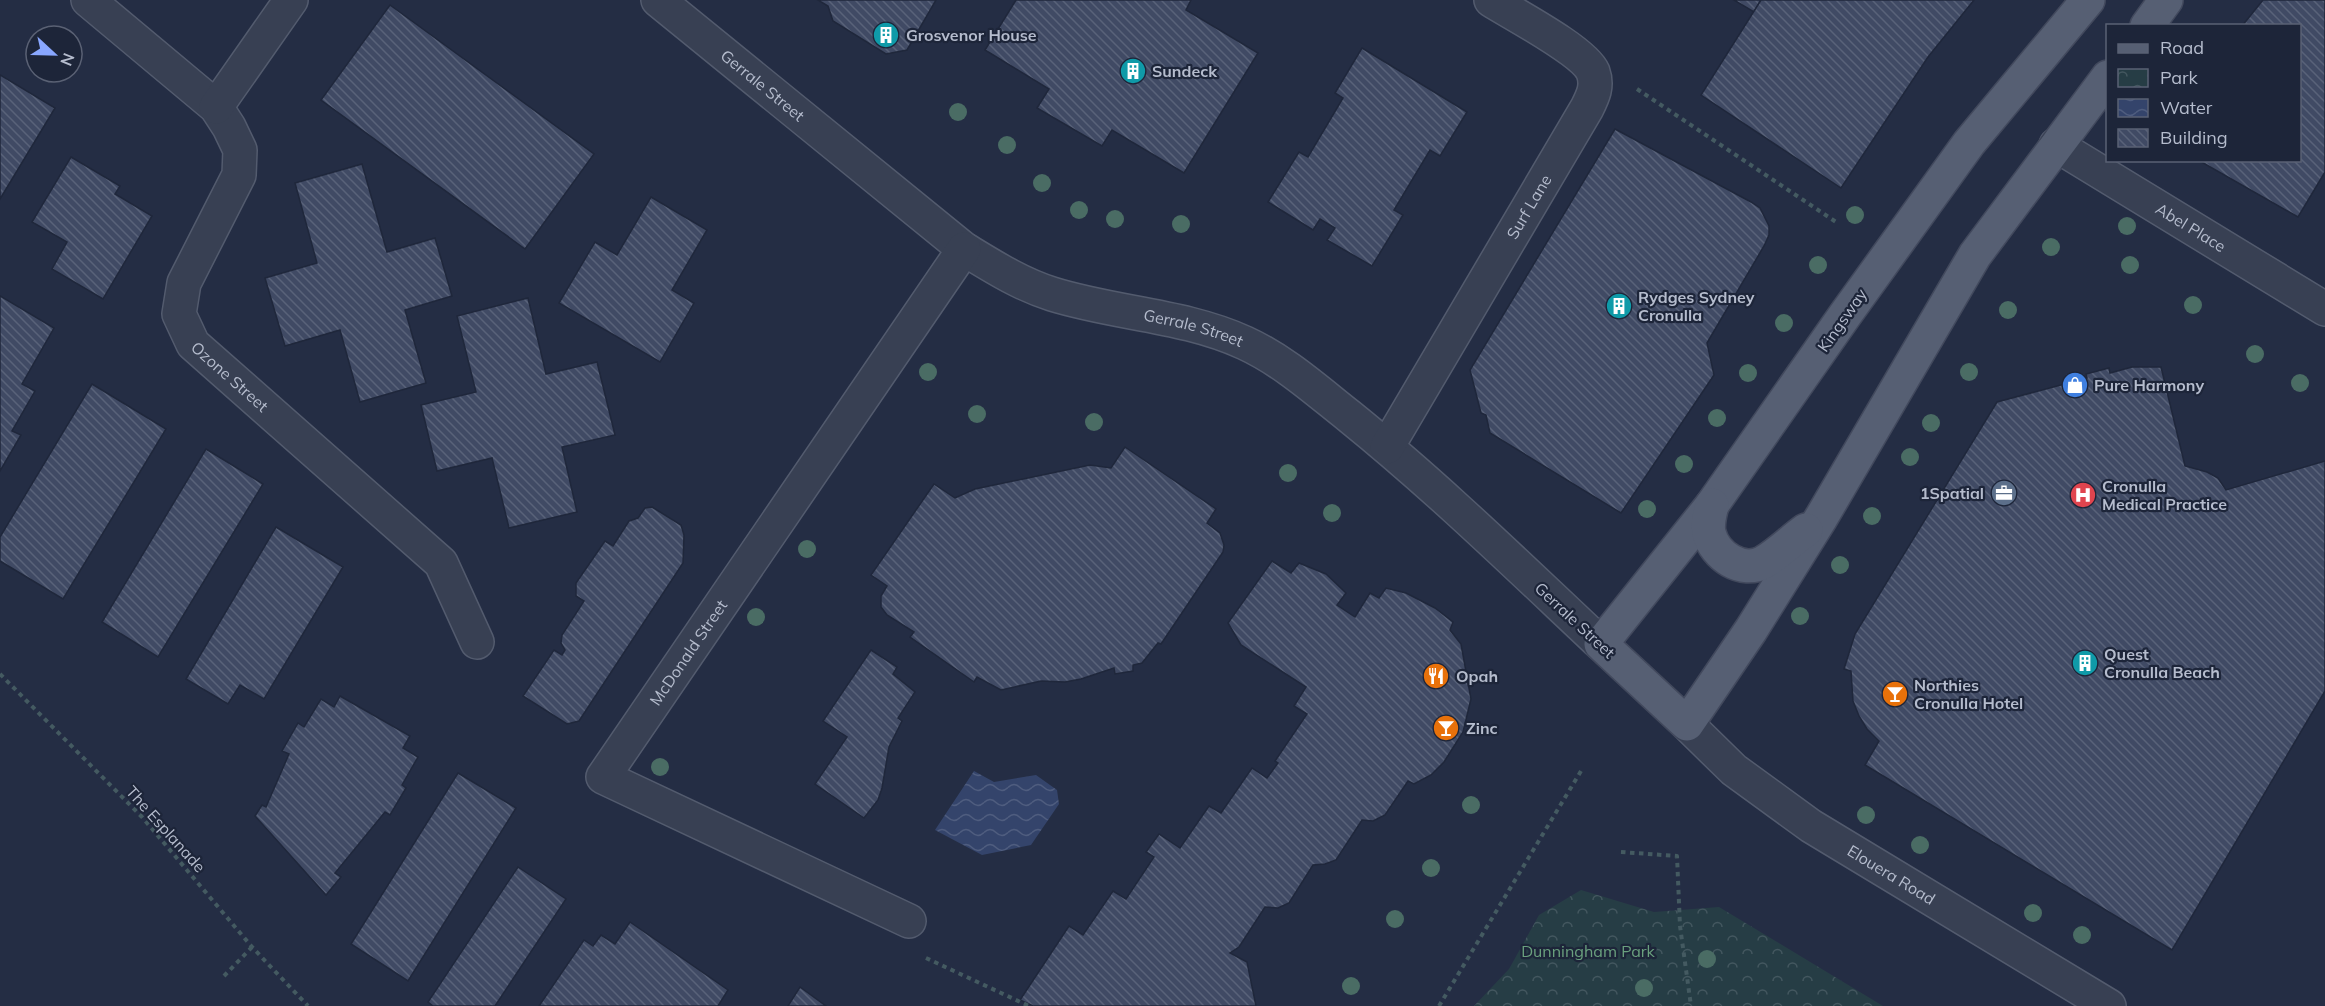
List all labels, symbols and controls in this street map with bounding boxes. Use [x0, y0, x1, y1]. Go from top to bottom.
building icon: Grosvenor House [871, 20, 901, 50]
north arrow [24, 24, 84, 84]
legend [2106, 24, 2301, 162]
place label: Grosvenor House [906, 25, 1037, 45]
text: Road [2160, 36, 2204, 59]
street label: Gerrale Street [717, 45, 809, 126]
text: N [56, 50, 79, 69]
building icon: Sundeck [1118, 56, 1148, 86]
place label: Sundeck [1152, 61, 1218, 81]
text: Park [2160, 66, 2199, 89]
text: Water [2160, 96, 2213, 119]
text: Building [2160, 126, 2228, 149]
street label: Surf Lane [1502, 171, 1556, 243]
street label: Abel Place [2152, 198, 2230, 256]
street label: Kingsway [1813, 284, 1871, 355]
place label: Rydges Sydney Cronulla [1638, 287, 1755, 325]
building icon: Rydges Sydney Cronulla [1604, 291, 1634, 321]
street label: Gerrale Street [1142, 305, 1247, 351]
street label: Ozone Street [187, 337, 273, 416]
shop icon: Pure Harmony [2060, 370, 2090, 400]
place label: Pure Harmony [2094, 375, 2204, 395]
place label: Cronulla Medical Practice [2102, 476, 2227, 514]
office icon: 1Spatial [1989, 478, 2019, 508]
hospital icon: Cronulla Medical Practice [2068, 480, 2098, 510]
place label: 1Spatial [1920, 483, 1984, 503]
street label: Gerrale Street [1531, 578, 1620, 663]
street label: McDonald Street [645, 595, 731, 709]
place label: Quest Cronulla Beach [2104, 644, 2220, 682]
building icon: Quest Cronulla Beach [2070, 648, 2100, 678]
restaurant icon: Opah [1421, 661, 1451, 691]
place label: Opah [1456, 666, 1498, 686]
place label: Northies Cronulla Hotel [1914, 675, 2023, 713]
bar icon: Northies Cronulla Hotel [1880, 679, 1910, 709]
bar icon: Zinc [1431, 713, 1461, 743]
place label: Zinc [1466, 718, 1498, 738]
street label: The Esplanade [122, 782, 210, 876]
street label: Elouera Road [1844, 840, 1939, 909]
park label: Dunningham Park [1521, 941, 1656, 961]

